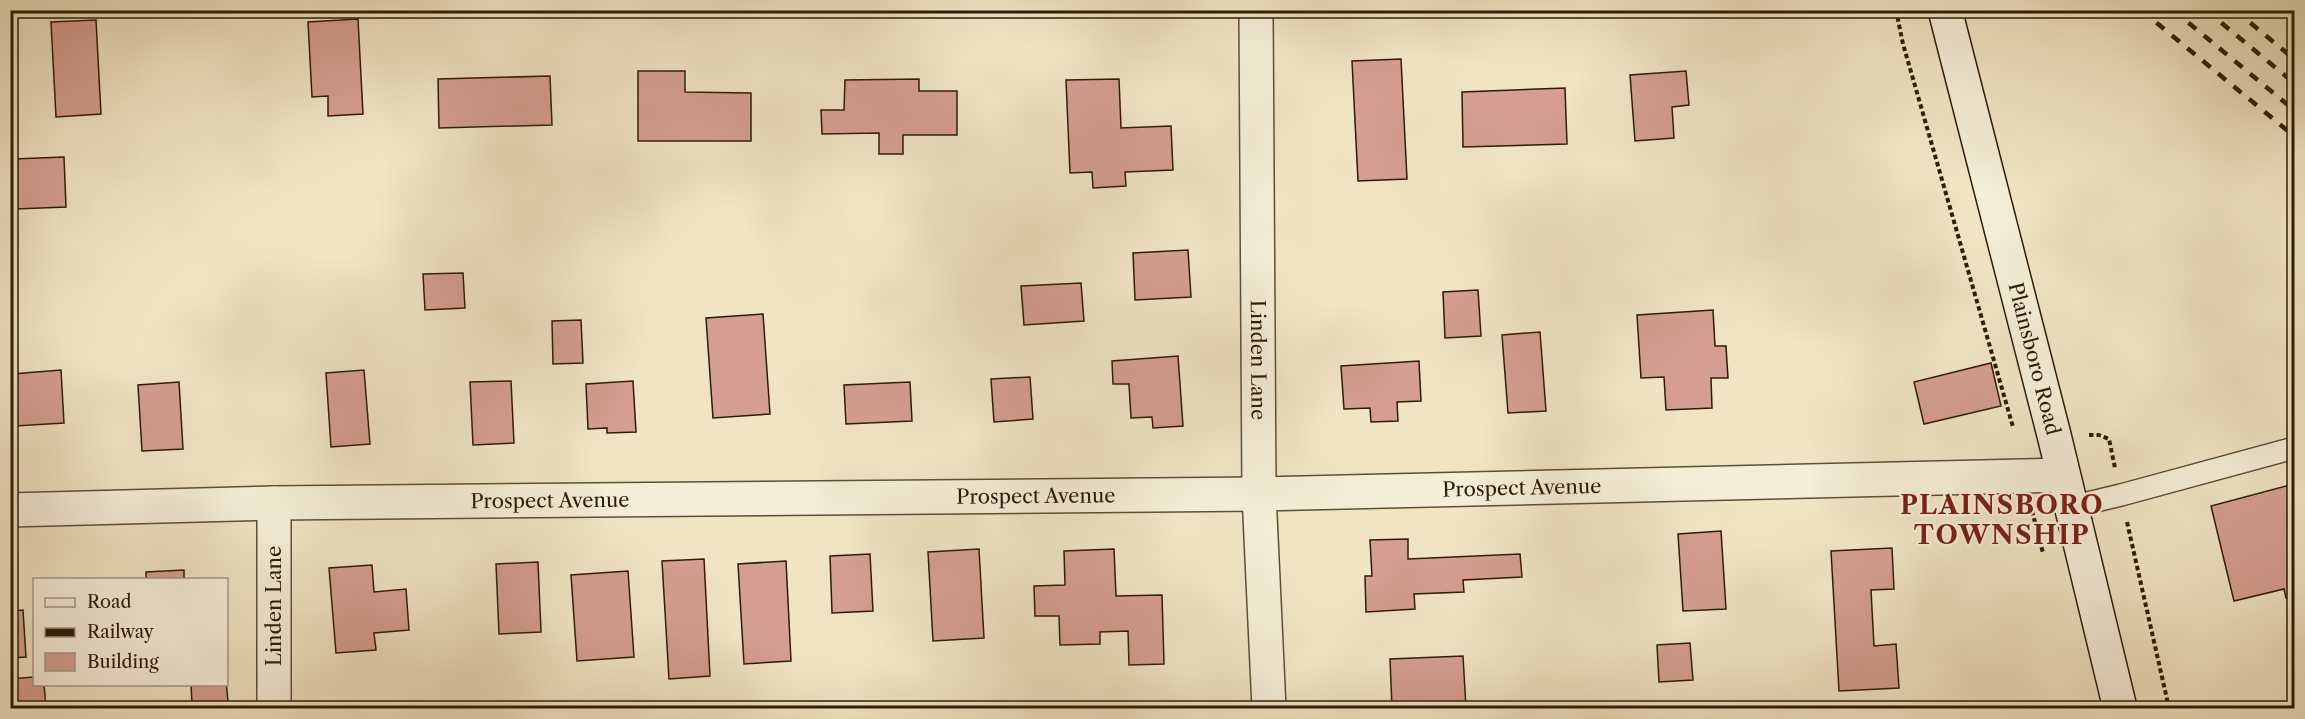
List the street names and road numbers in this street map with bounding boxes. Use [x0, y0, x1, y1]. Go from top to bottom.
street label: Plainsboro Road [2003, 280, 2066, 438]
street label: Linden Lane [1246, 300, 1271, 420]
street label: Prospect Avenue [1442, 474, 1602, 502]
street label: Prospect Avenue [956, 483, 1116, 509]
street label: Prospect Avenue [470, 488, 630, 513]
street label: Linden Lane [262, 546, 286, 666]

